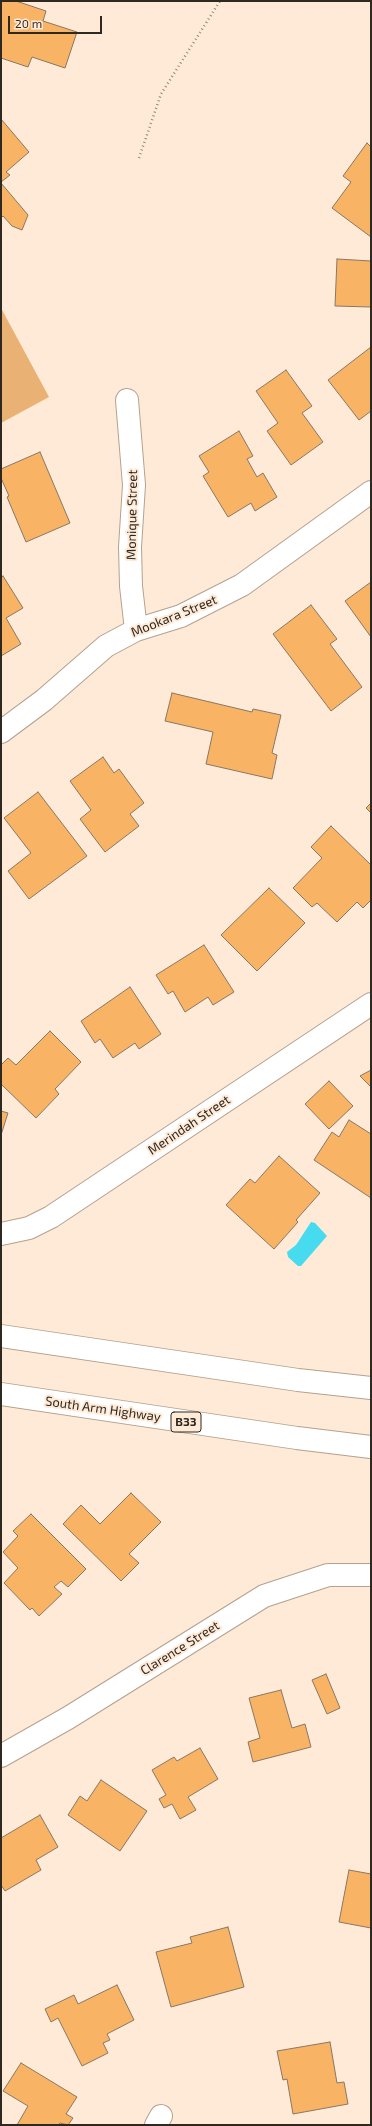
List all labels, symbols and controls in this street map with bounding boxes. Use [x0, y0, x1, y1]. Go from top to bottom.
scale bar [10, 8, 104, 34]
text: 20 m [15, 16, 42, 30]
street label: Monique Street [123, 470, 141, 560]
street label: Mookara Street [129, 592, 219, 640]
street label: Merindah Street [145, 1092, 233, 1158]
street label: South Arm Highway [44, 1393, 162, 1425]
road number: B33 [171, 1412, 201, 1432]
street label: Clarence Street [138, 1617, 222, 1679]

